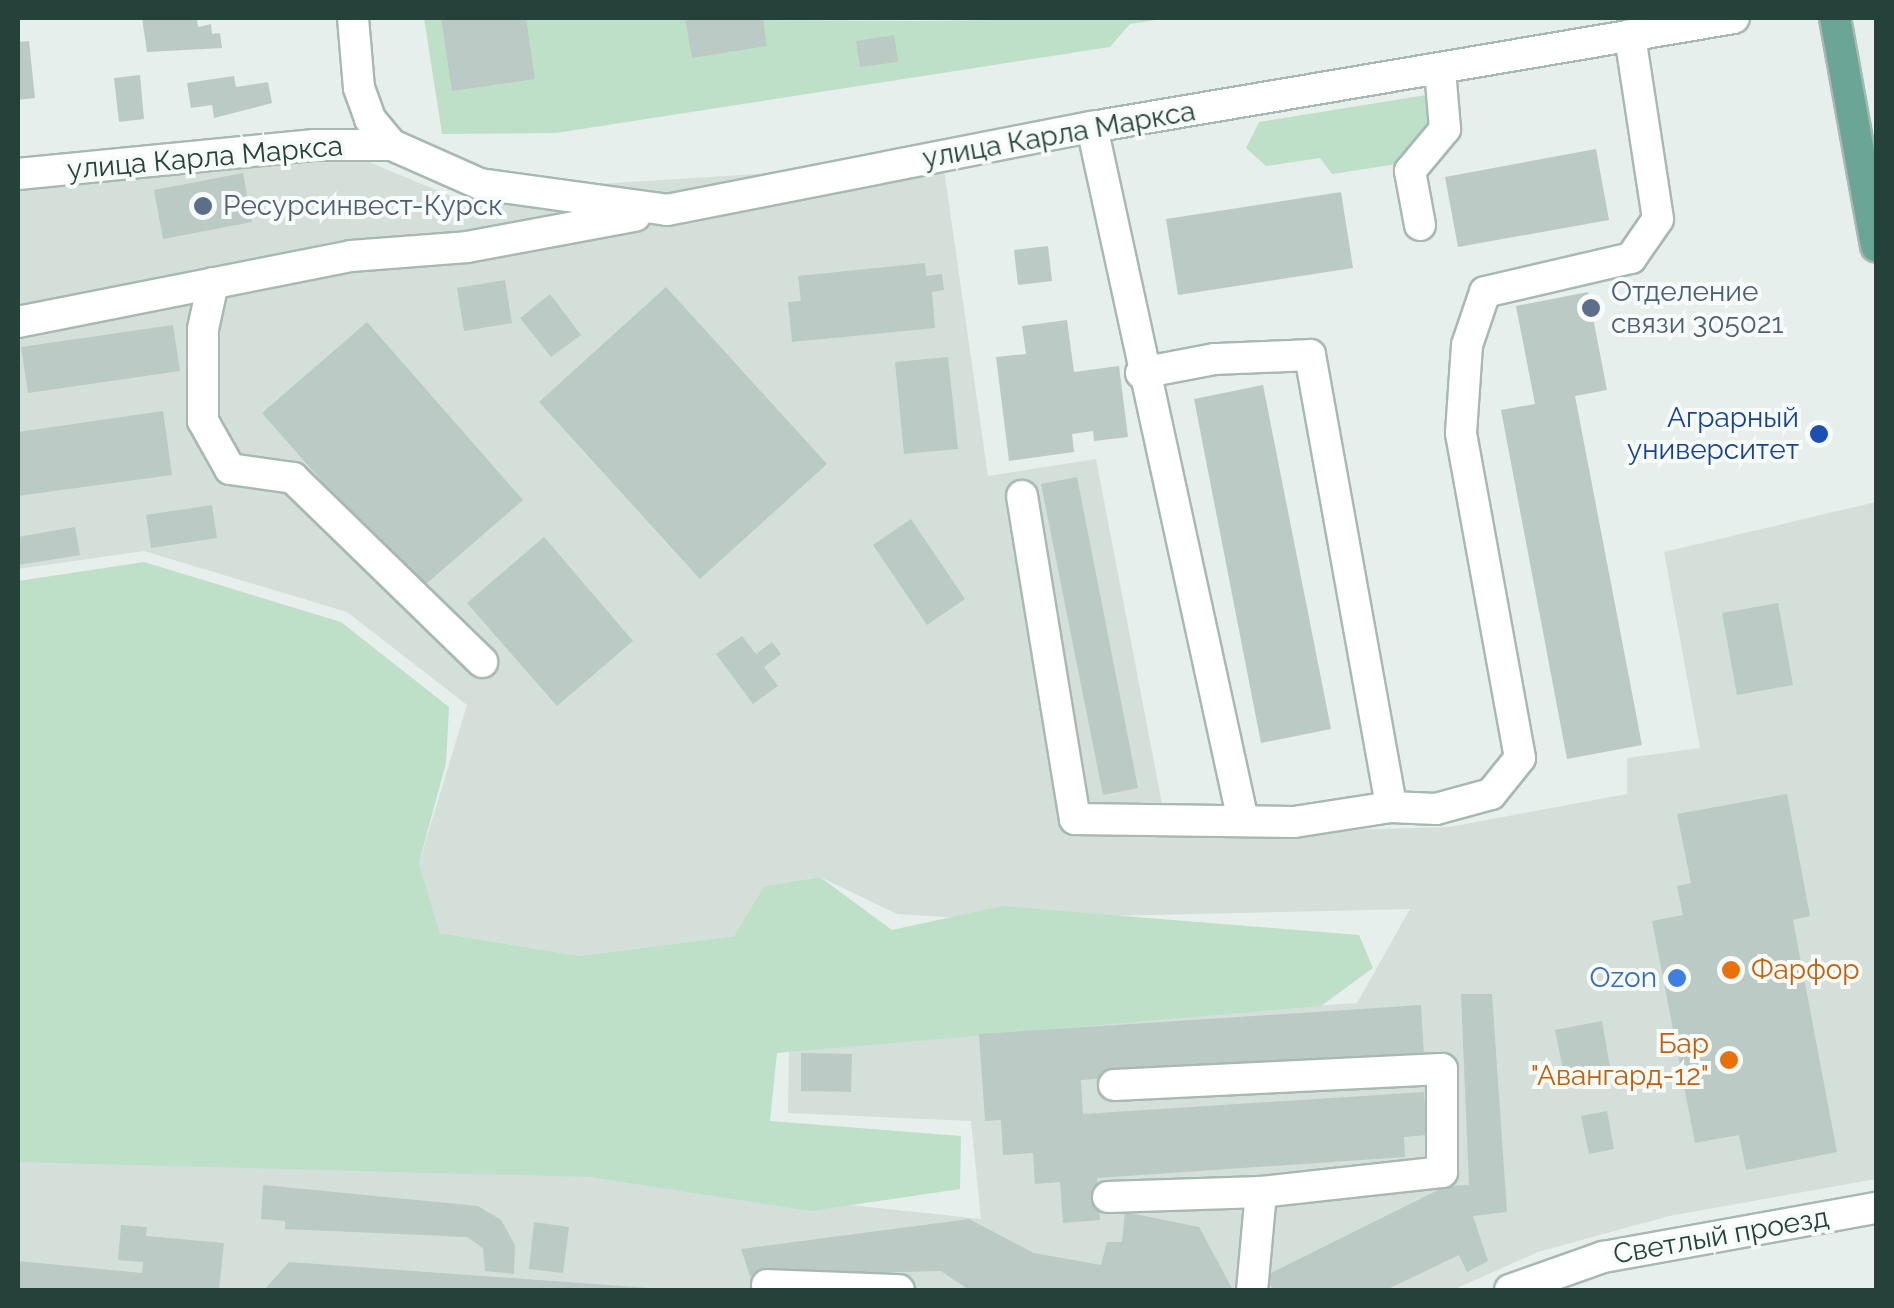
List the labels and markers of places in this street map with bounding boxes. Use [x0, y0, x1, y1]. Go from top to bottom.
place label: Ресурсинвест-Курск [223, 189, 503, 223]
marker: Ресурсинвест-Курск [192, 195, 214, 217]
place label: Отделение связи 305021 [1611, 275, 1784, 341]
marker: Отделение связи 305021 [1580, 297, 1602, 319]
place label: Аграрный университет [1627, 401, 1799, 467]
marker: Аграрный университет [1808, 423, 1830, 445]
place label: Фарфор [1751, 953, 1860, 987]
marker: Фарфор [1720, 959, 1742, 981]
place label: Ozon [1590, 961, 1657, 995]
marker: Ozon [1666, 967, 1688, 989]
place label: Бар "Авангард-12" [1531, 1027, 1709, 1093]
marker: Бар "Авангард-12" [1718, 1049, 1740, 1071]

